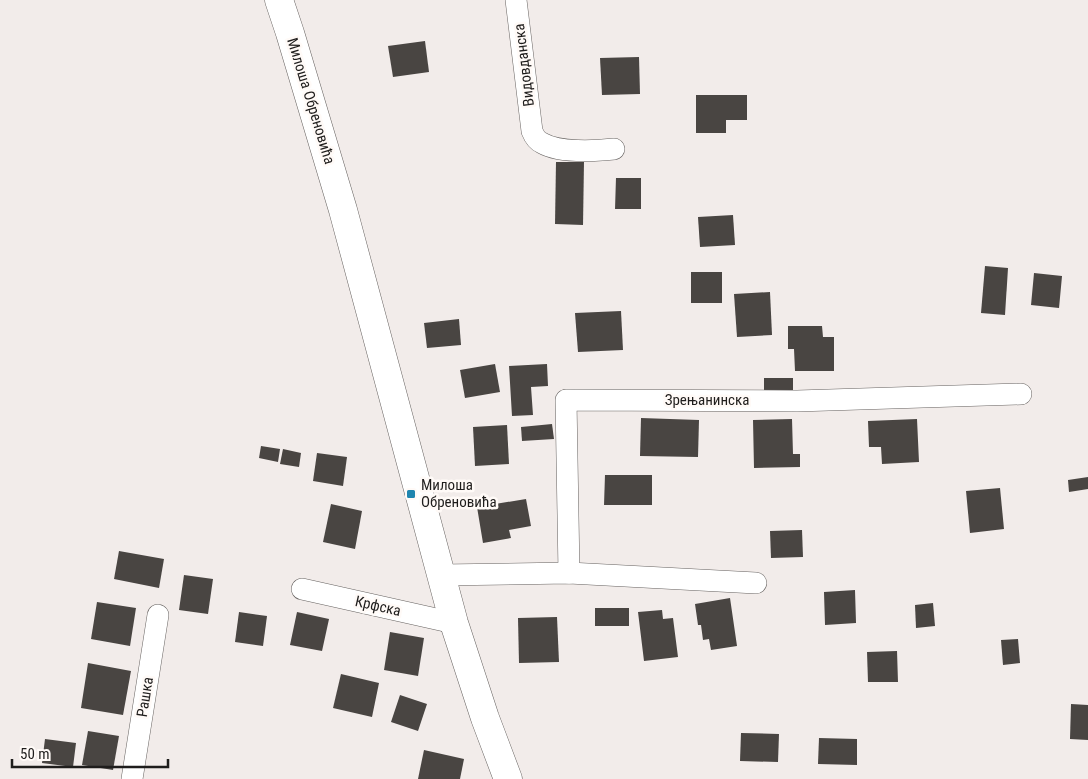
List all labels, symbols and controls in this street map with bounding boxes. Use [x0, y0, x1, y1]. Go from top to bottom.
street label: Видовданска [510, 23, 538, 107]
street label: Милоша Обреновића [283, 36, 339, 166]
street label: Зрењанинска [665, 391, 749, 409]
place label: Милоша Обреновића [421, 476, 497, 511]
marker: Милоша Обреновића [405, 488, 417, 500]
street label: Крфска [353, 592, 403, 620]
street label: Рашка [133, 676, 157, 718]
scale bar [12, 736, 169, 768]
text: 50 m [20, 745, 50, 763]

